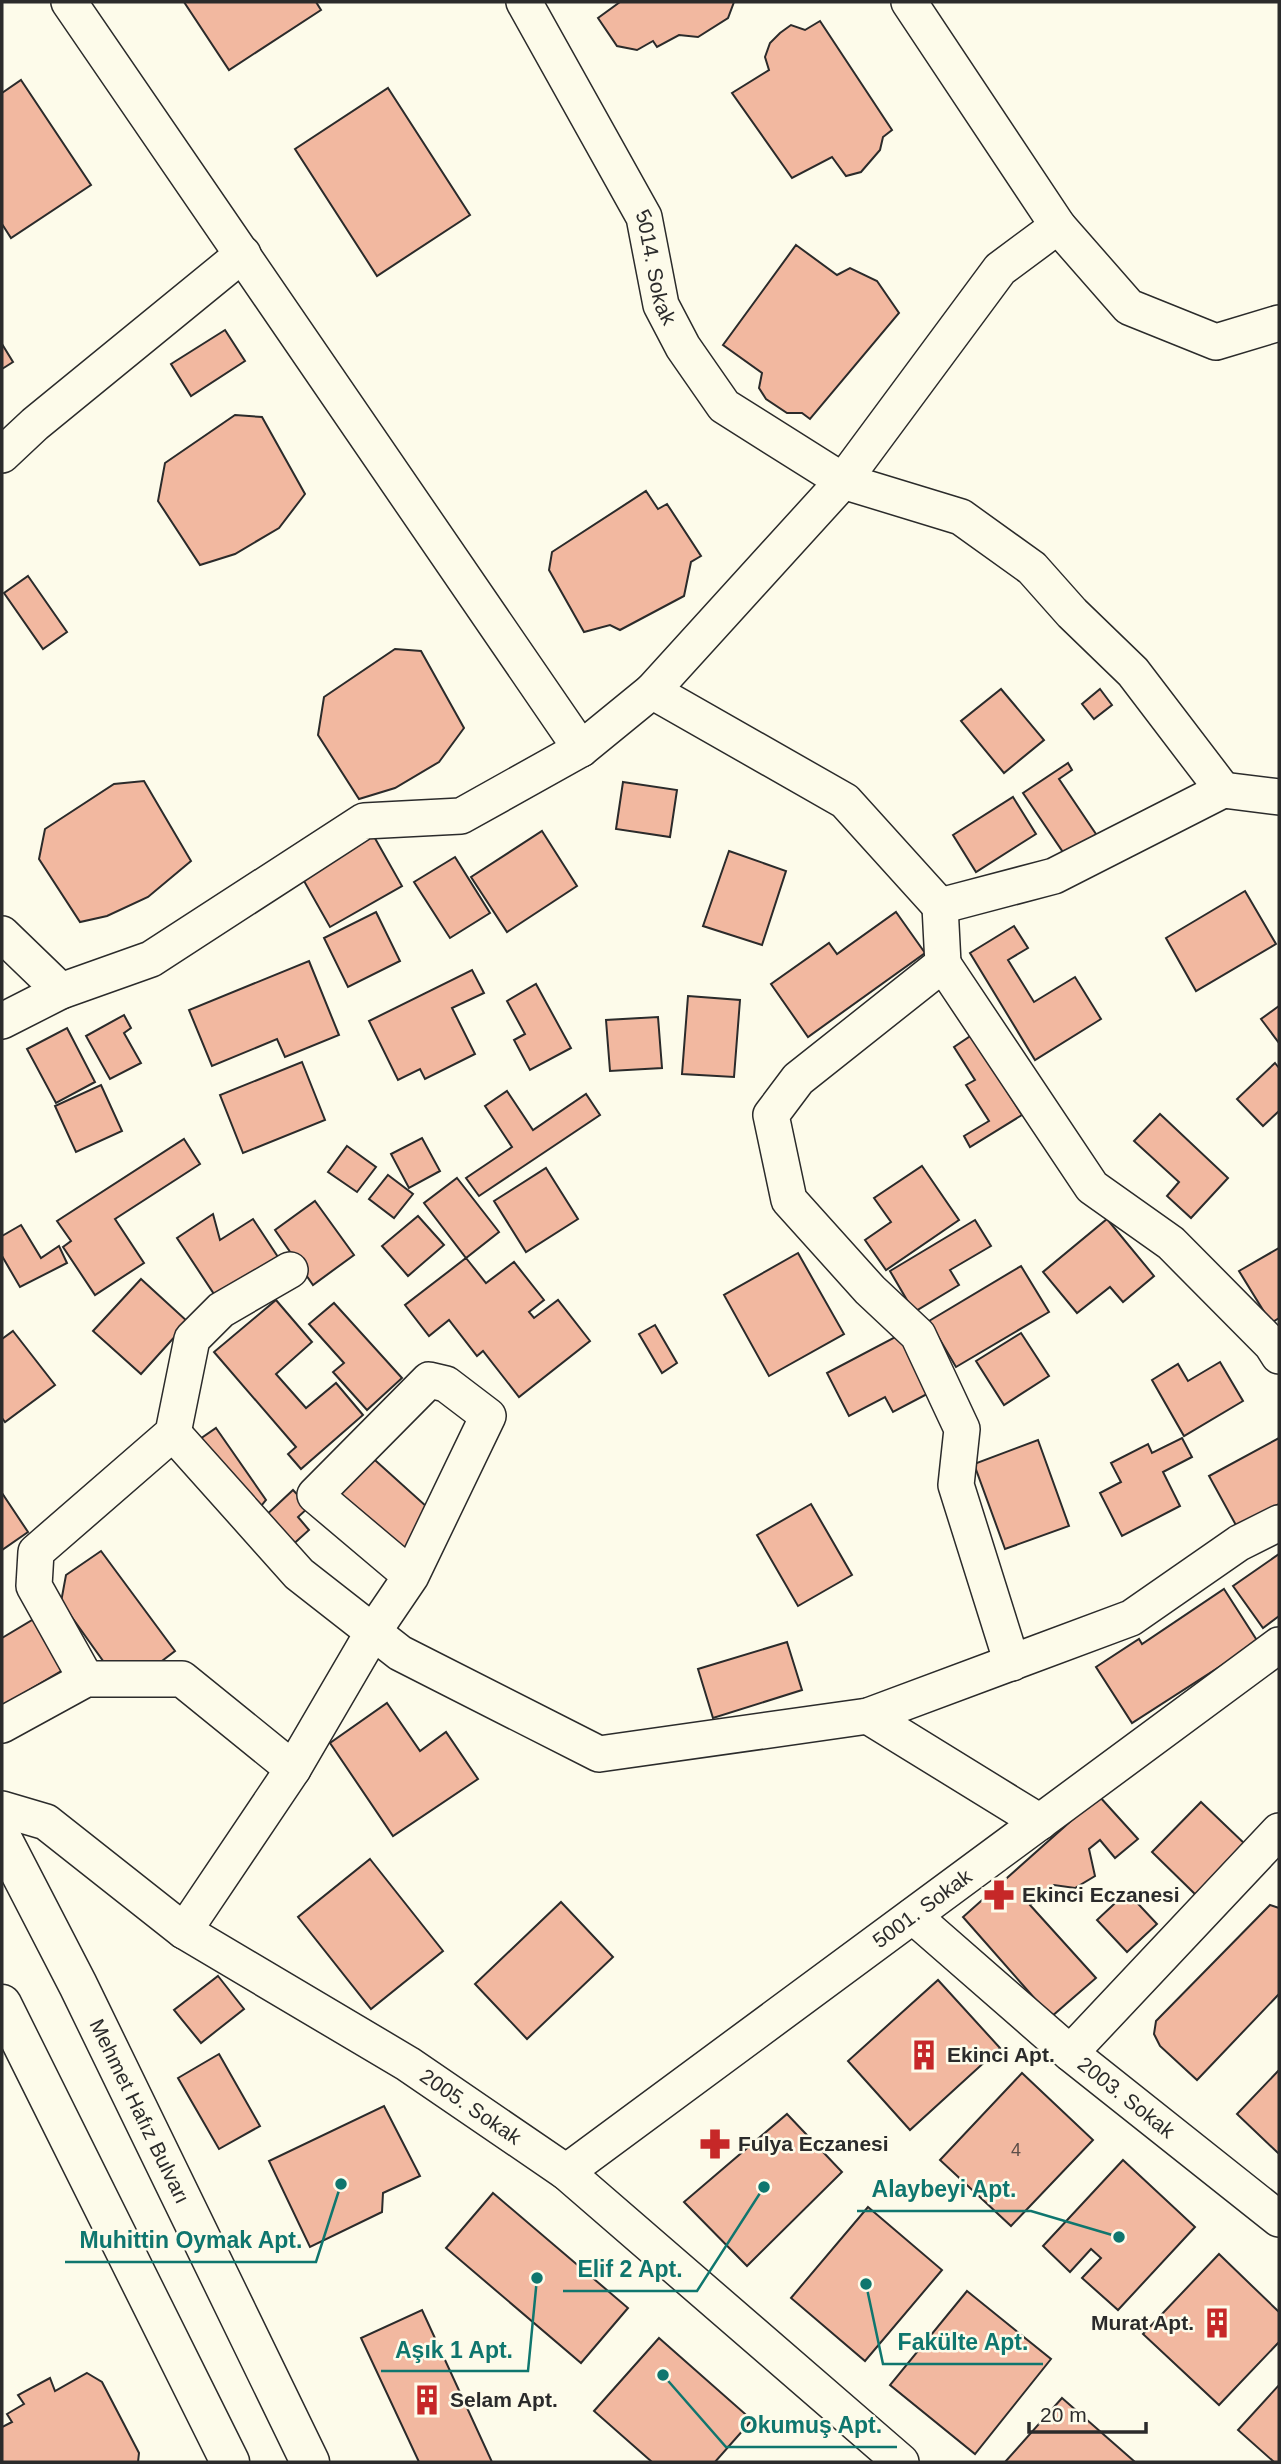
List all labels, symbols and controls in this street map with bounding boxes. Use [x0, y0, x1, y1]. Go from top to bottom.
street label: 5014. Sokak [631, 205, 681, 329]
street label: 5001. Sokak [868, 1864, 976, 1952]
pharmacy icon: Ekinci Eczanesi [982, 1878, 1016, 1912]
place label: Ekinci Eczanesi [1022, 1883, 1180, 1906]
street label: Mehmet Hafız Bulvarı [85, 2015, 194, 2207]
building icon: Ekinci Apt. [907, 2038, 941, 2072]
place label: Ekinci Apt. [947, 2043, 1055, 2066]
street label: 2003. Sokak [1074, 2052, 1180, 2143]
street label: 2005. Sokak [416, 2064, 526, 2149]
pharmacy icon: Fulya Eczanesi [698, 2127, 732, 2161]
place label: Fulya Eczanesi [738, 2132, 889, 2155]
house number: 4 [1011, 2140, 1021, 2160]
callout: Alaybeyi Apt. [857, 2167, 1031, 2211]
text: Alaybeyi Apt. [872, 2176, 1016, 2202]
callout: Muhittin Oymak Apt. [65, 2218, 316, 2262]
text: Muhittin Oymak Apt. [80, 2227, 302, 2253]
callout: Elif 2 Apt. [563, 2247, 697, 2291]
text: Elif 2 Apt. [577, 2256, 683, 2282]
building icon: Murat Apt. [1200, 2306, 1234, 2340]
place label: Murat Apt. [1091, 2311, 1194, 2334]
callout: Fakülte Apt. [883, 2320, 1043, 2364]
callout: Aşık 1 Apt. [381, 2327, 528, 2371]
text: Fakülte Apt. [898, 2329, 1028, 2355]
text: Aşık 1 Apt. [395, 2337, 513, 2363]
building icon: Selam Apt. [410, 2383, 444, 2417]
place label: Selam Apt. [450, 2388, 558, 2411]
scale bar [1029, 2390, 1146, 2434]
callout: Okumuş Apt. [726, 2403, 897, 2447]
text: 20 m [1040, 2403, 1087, 2426]
text: Okumuş Apt. [740, 2412, 882, 2438]

